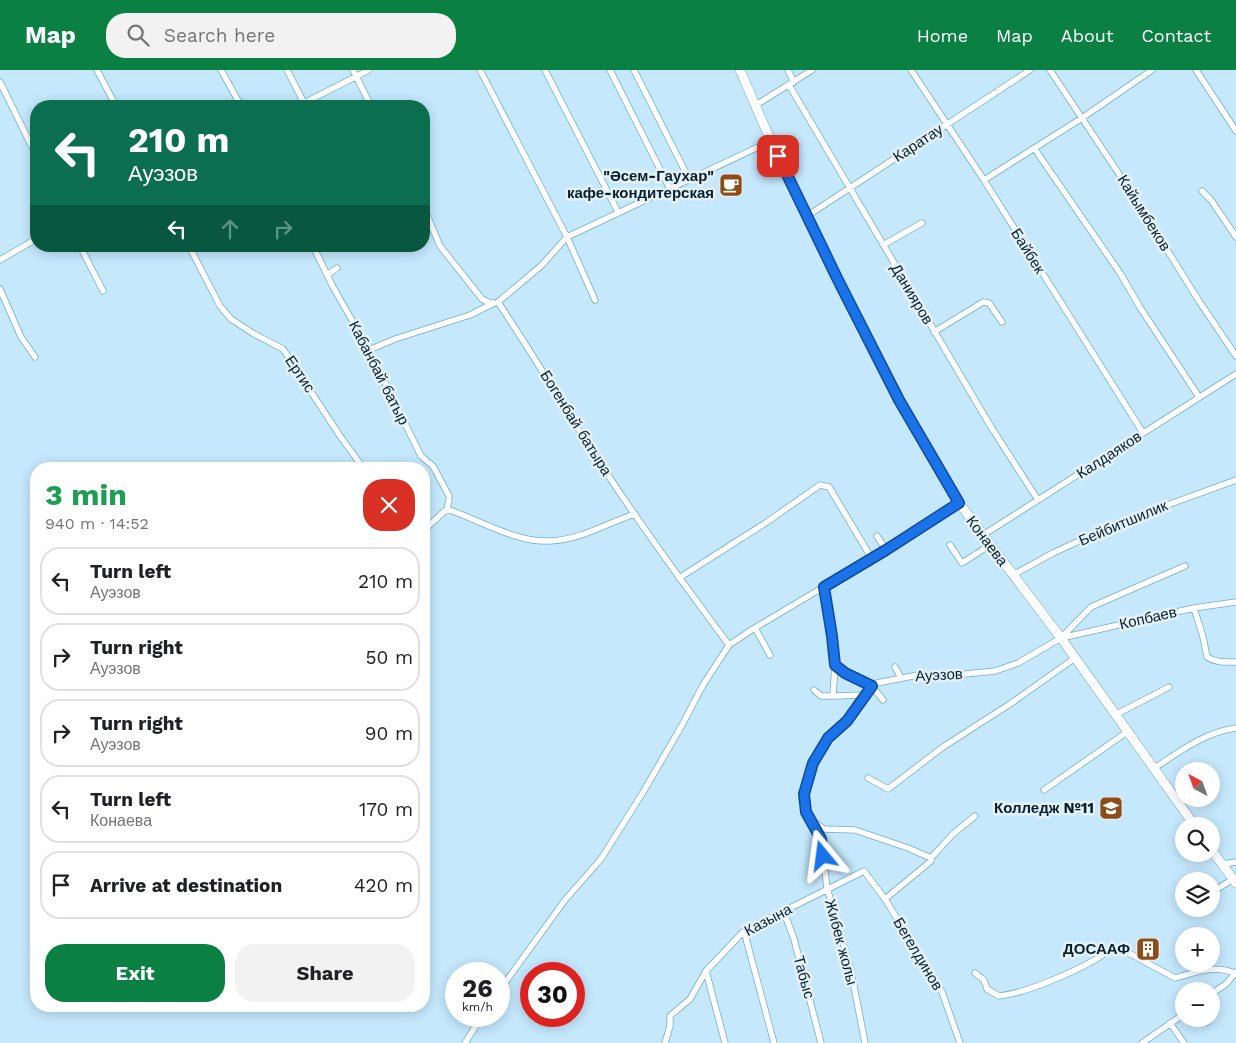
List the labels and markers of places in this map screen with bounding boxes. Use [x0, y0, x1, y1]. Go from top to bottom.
pin [757, 135, 799, 177]
place label: "Әсем-Гаухар" кафе-кондитерская [567, 167, 714, 202]
cafe icon: "Әсем-Гаухар" кафе-кондитерская [718, 172, 744, 198]
school or university icon: Колледж №11 [1098, 795, 1124, 821]
place label: Колледж №11 [994, 799, 1094, 817]
building icon: ДОСААФ [1135, 936, 1161, 962]
place label: ДОСААФ [1063, 940, 1130, 958]

